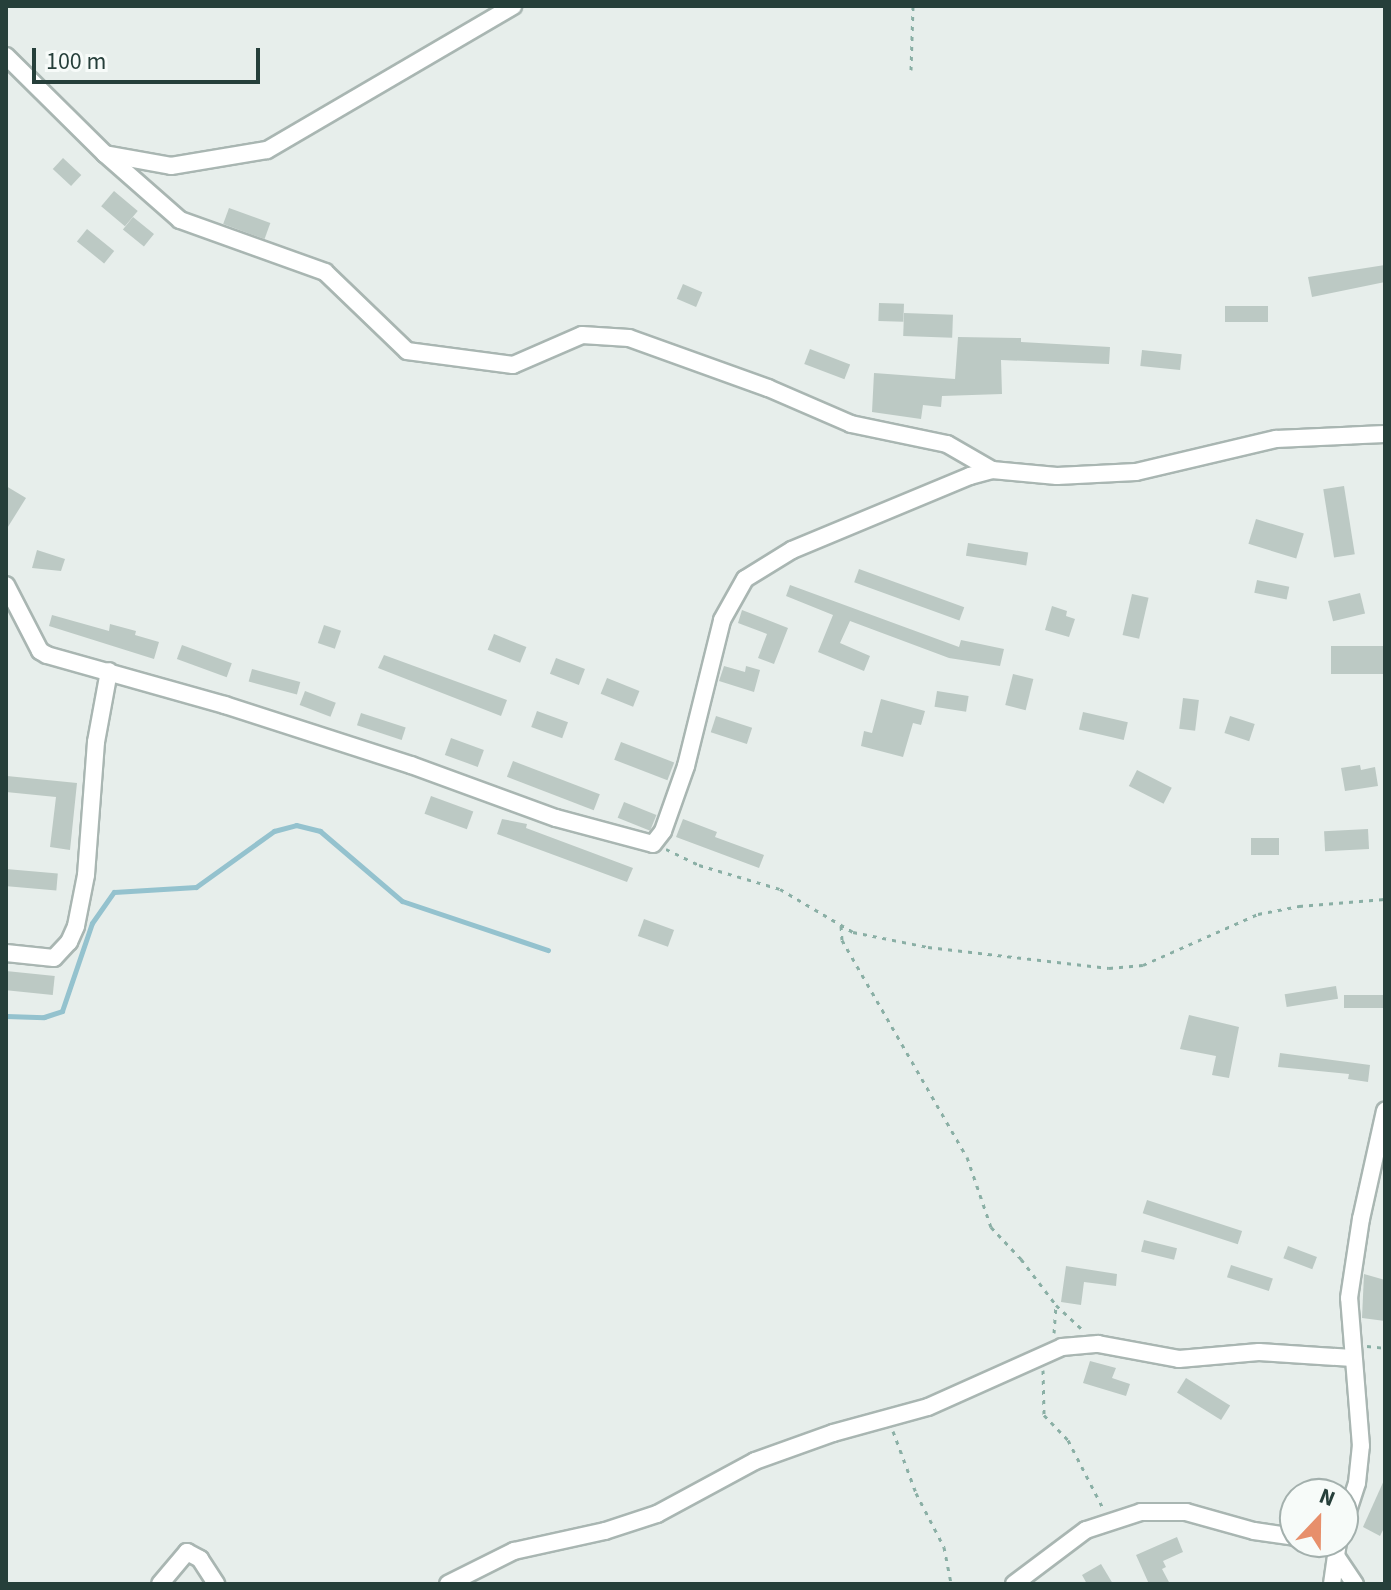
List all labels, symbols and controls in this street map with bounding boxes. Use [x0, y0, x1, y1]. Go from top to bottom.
scale bar [36, 32, 264, 82]
text: 100 m [46, 44, 106, 79]
north arrow [1279, 1478, 1359, 1558]
text: N [1314, 1480, 1340, 1515]

